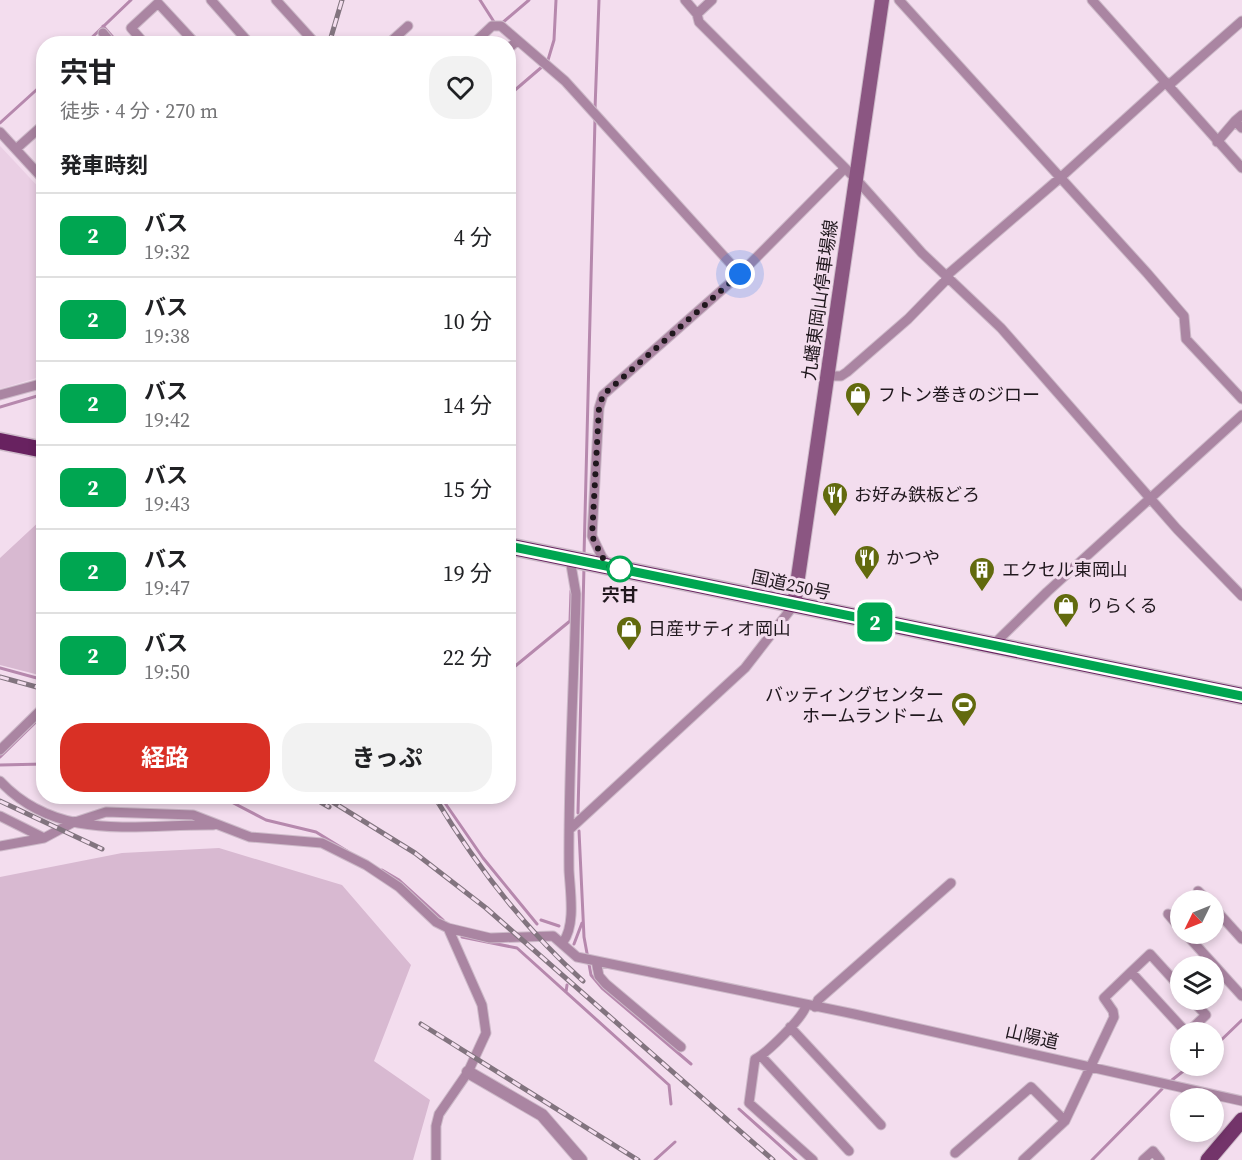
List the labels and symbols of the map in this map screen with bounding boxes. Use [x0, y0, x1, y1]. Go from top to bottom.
street label: 九蟠東岡山停車場線 [796, 218, 843, 382]
your location [725, 259, 755, 289]
shop icon: フトン巻きのジロー [843, 380, 873, 418]
place label: フトン巻きのジロー [878, 382, 1040, 407]
restaurant icon: お好み鉄板どろ [820, 480, 850, 518]
place label: お好み鉄板どろ [854, 482, 980, 507]
restaurant icon: かつや [852, 543, 882, 581]
place label: かつや [886, 545, 940, 570]
building icon: エクセル東岡山 [967, 555, 997, 593]
marker: 宍甘 [607, 556, 633, 582]
place label: エクセル東岡山 [1002, 557, 1128, 582]
street label: 国道250号 [749, 564, 833, 605]
place label: 宍甘 [602, 582, 638, 607]
shop icon: りらくる [1051, 591, 1081, 629]
place label: りらくる [1086, 593, 1158, 618]
line badge: 2 [856, 602, 894, 642]
shop icon: 日産サティオ岡山 [614, 614, 644, 652]
place label: 日産サティオ岡山 [648, 616, 791, 641]
place label: バッティングセンター ホームランドーム [765, 682, 944, 728]
sports icon: バッティングセンター ホームランドーム [949, 690, 979, 728]
north arrow [1170, 890, 1224, 944]
street label: 山陽道 [1003, 1018, 1061, 1055]

